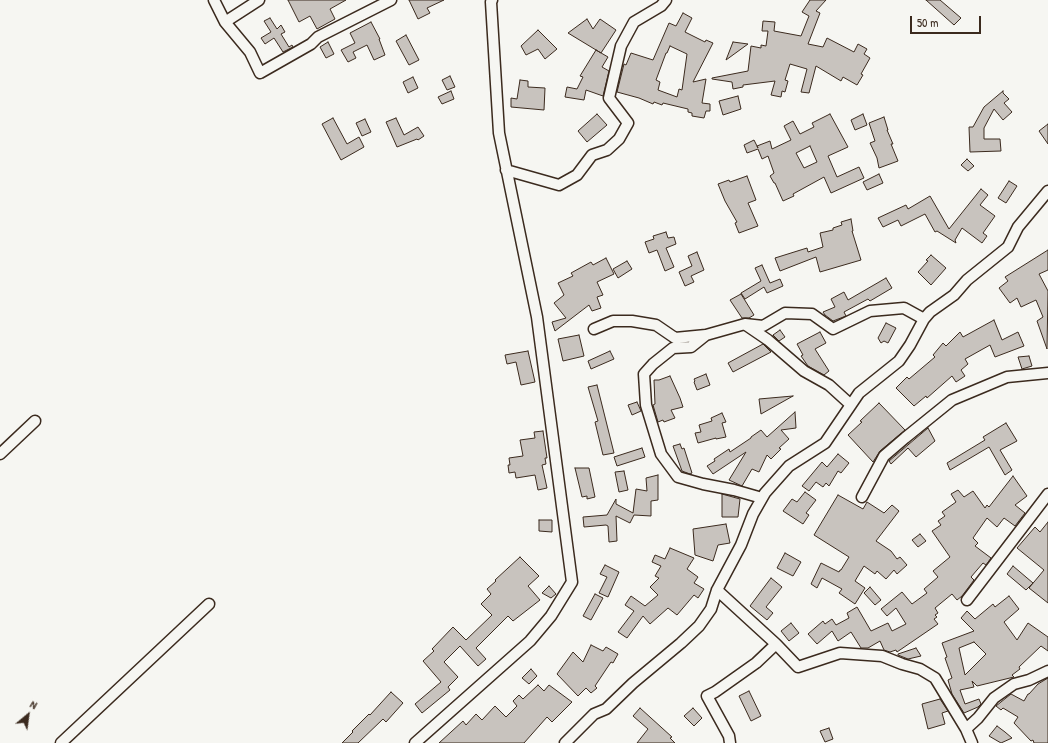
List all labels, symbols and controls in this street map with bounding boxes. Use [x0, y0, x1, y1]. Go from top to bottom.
scale bar [912, 8, 983, 34]
text: 50 m [917, 14, 938, 31]
north arrow [8, 695, 48, 735]
text: N [28, 697, 40, 712]

